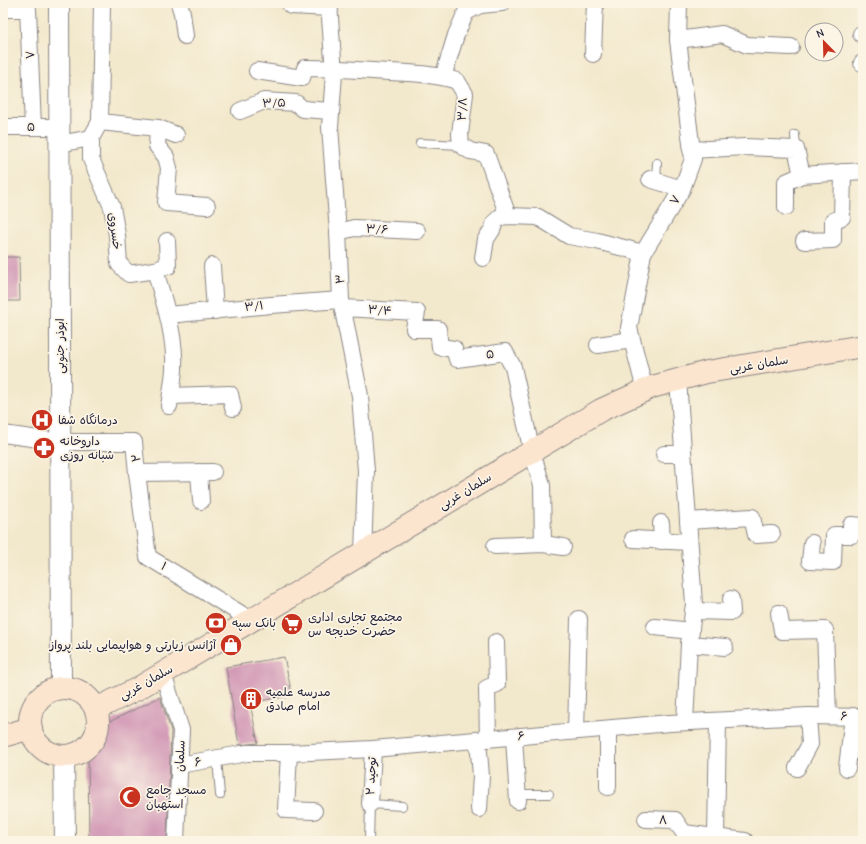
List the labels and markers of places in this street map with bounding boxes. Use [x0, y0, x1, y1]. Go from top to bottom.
hospital icon: درمانگاه شفا [29, 407, 55, 433]
place label: درمانگاه شفا [58, 413, 118, 427]
place label: داروخانه شبانه روزی [60, 434, 114, 463]
pharmacy icon: داروخانه شبانه روزی [31, 435, 57, 461]
bank icon: بانک سپه [203, 610, 229, 636]
place label: مجتمع تجاری اداری حضرت خدیجه س [308, 610, 402, 639]
supermarket icon: مجتمع تجاری اداری حضرت خدیجه س [279, 611, 305, 637]
place label: بانک سپه [232, 616, 276, 631]
shop icon: آژانس زیارتی و هواپیمایی بلند پرواز [218, 632, 244, 658]
place label: آژانس زیارتی و هواپیمایی بلند پرواز [49, 638, 217, 653]
place label: مدرسه علمیه امام صادق [266, 685, 331, 715]
building icon: مدرسه علمیه امام صادق [238, 686, 264, 712]
place label: مسجد جامع استهبان [146, 783, 206, 812]
mosque icon: مسجد جامع استهبان [117, 784, 143, 810]

